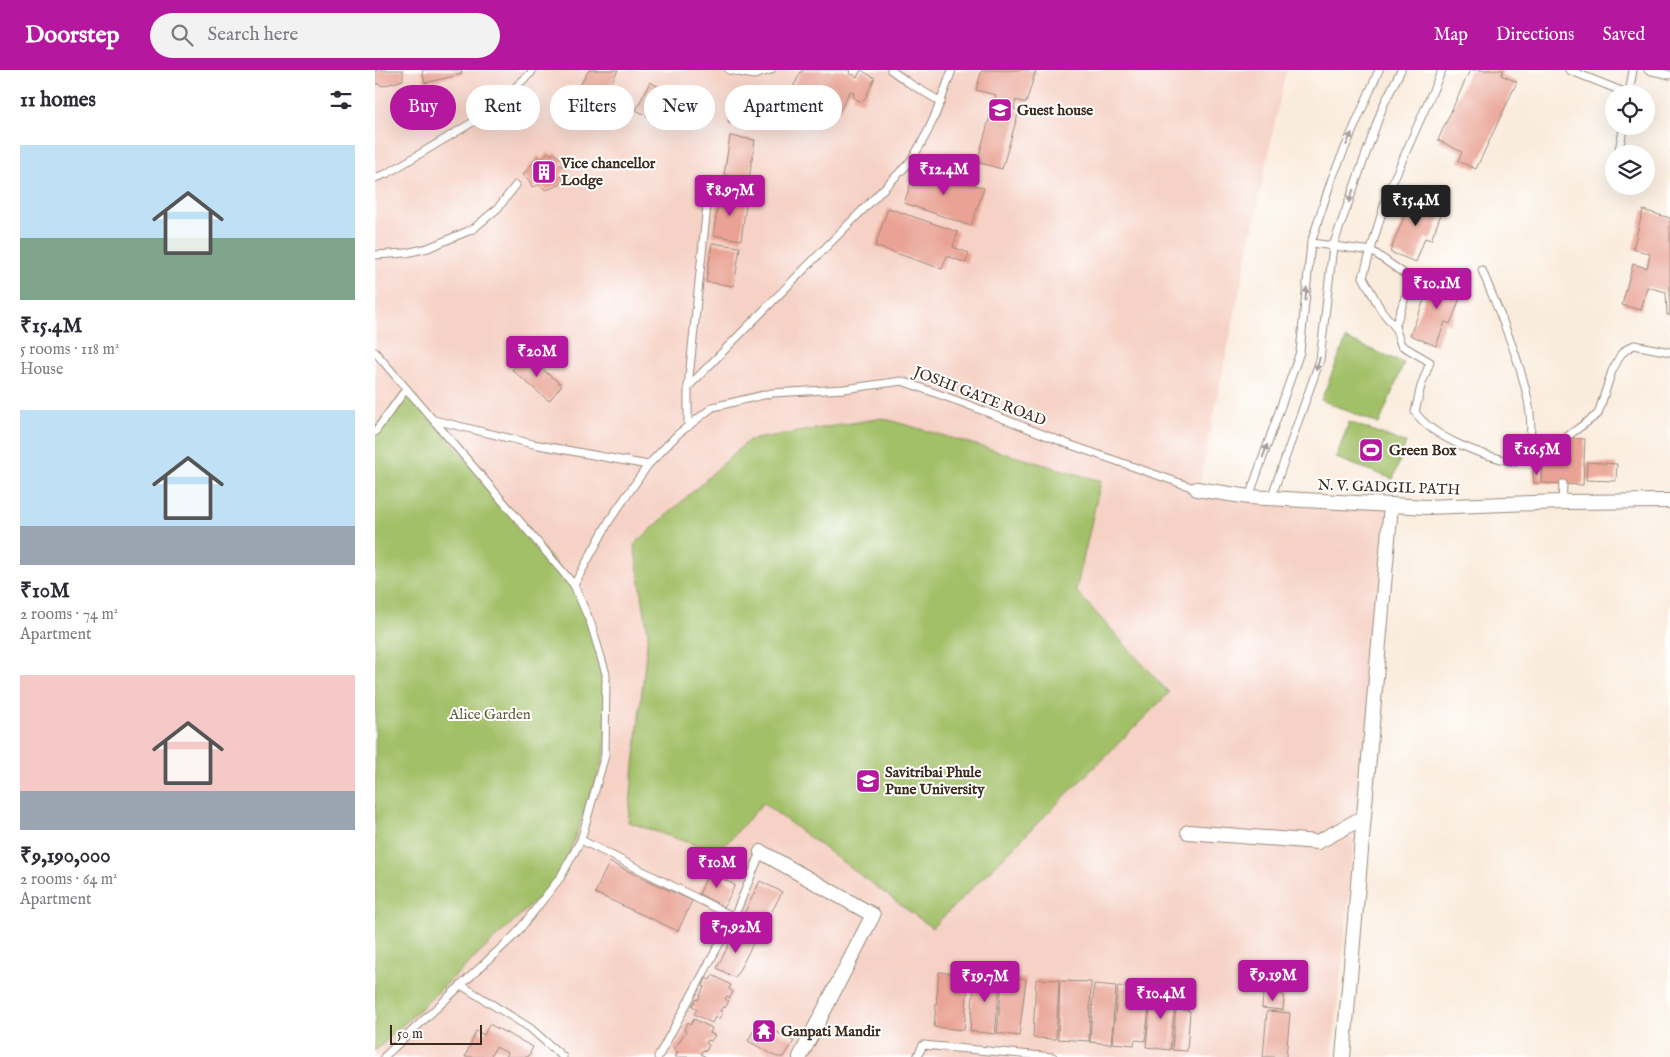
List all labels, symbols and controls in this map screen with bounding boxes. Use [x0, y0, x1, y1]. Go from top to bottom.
search box [150, 13, 500, 58]
text: Doorstep [25, 20, 120, 51]
icon: search [168, 21, 196, 49]
text: Search here [208, 23, 298, 47]
text: Map [1434, 24, 1468, 47]
text: Directions [1496, 24, 1574, 47]
text: Saved [1602, 24, 1645, 47]
chip: Buy [390, 85, 456, 130]
chip: Rent [466, 85, 540, 130]
chip: Filters [550, 85, 634, 130]
chip: New [644, 85, 715, 130]
chip: Apartment [725, 85, 842, 130]
map controls [1605, 85, 1655, 195]
button: locate [1605, 85, 1655, 135]
icon: filters [327, 86, 355, 114]
text: 11 homes [20, 87, 96, 114]
school or university icon: Guest house [987, 97, 1013, 123]
place label: Guest house [1017, 101, 1093, 120]
one-way arrow [1345, 132, 1353, 146]
button: layers [1605, 145, 1655, 195]
place label: Vice chancellor Lodge [560, 154, 656, 190]
pin: ₹12.4M [903, 154, 985, 196]
building icon: Vice chancellor Lodge [531, 159, 557, 185]
text: ₹12.4M [919, 160, 969, 180]
pin: ₹8.97M [689, 174, 771, 217]
icon: home [143, 178, 233, 268]
text: ₹8.97M [706, 181, 754, 201]
pin: ₹15.4M [1375, 184, 1457, 227]
one-way arrow [1347, 189, 1354, 204]
text: ₹15.4M [1392, 191, 1440, 211]
pin: ₹10.1M [1396, 268, 1478, 310]
text: ₹10.1M [1413, 274, 1461, 294]
one-way arrow [1302, 286, 1310, 302]
text: ₹15.4M [20, 313, 82, 340]
pin: ₹20M [507, 336, 567, 378]
text: 5 rooms · 118 m² [20, 340, 119, 360]
text: ₹20M [517, 342, 557, 362]
one-way arrow [1314, 356, 1322, 371]
text: House [20, 360, 63, 380]
street label: JOSHI GATE ROAD [909, 362, 1049, 430]
pin: ₹16.5M [1496, 434, 1578, 476]
sports icon: Green Box [1358, 437, 1384, 463]
text: ₹16.5M [1514, 440, 1560, 460]
place label: Green Box [1389, 441, 1457, 460]
icon: home [143, 443, 233, 533]
one-way arrow [1262, 443, 1269, 458]
street label: N. V. GADGIL PATH [1317, 476, 1461, 499]
text: ₹10M [20, 578, 70, 605]
text: 2 rooms · 74 m² [20, 605, 118, 625]
text: Apartment [20, 625, 91, 645]
park label: Alice Garden [448, 705, 531, 724]
icon: home [143, 708, 233, 798]
place label: Savitribai Phule Pune University [885, 763, 985, 799]
school or university icon: Savitribai Phule Pune University [855, 768, 881, 794]
text: ₹9,190,000 [20, 843, 111, 870]
pin: ₹10M [687, 846, 747, 889]
text: ₹10M [698, 853, 736, 873]
text: 2 rooms · 64 m² [20, 870, 118, 890]
text: Apartment [20, 890, 91, 910]
pin: ₹7.92M [695, 912, 777, 954]
text: ₹7.92M [711, 918, 761, 938]
pin: ₹19.7M [944, 960, 1026, 1003]
pin: ₹9.19M [1232, 960, 1314, 1002]
text: ₹9.19M [1249, 966, 1297, 986]
text: ₹19.7M [961, 967, 1009, 987]
pin: ₹10.4M [1120, 978, 1202, 1020]
text: ₹10.4M [1136, 984, 1186, 1004]
temple icon: Ganpati Mandir [751, 1018, 777, 1044]
scale bar [390, 1022, 483, 1045]
place label: Ganpati Mandir [781, 1022, 881, 1041]
text: 50 m [397, 1025, 423, 1043]

